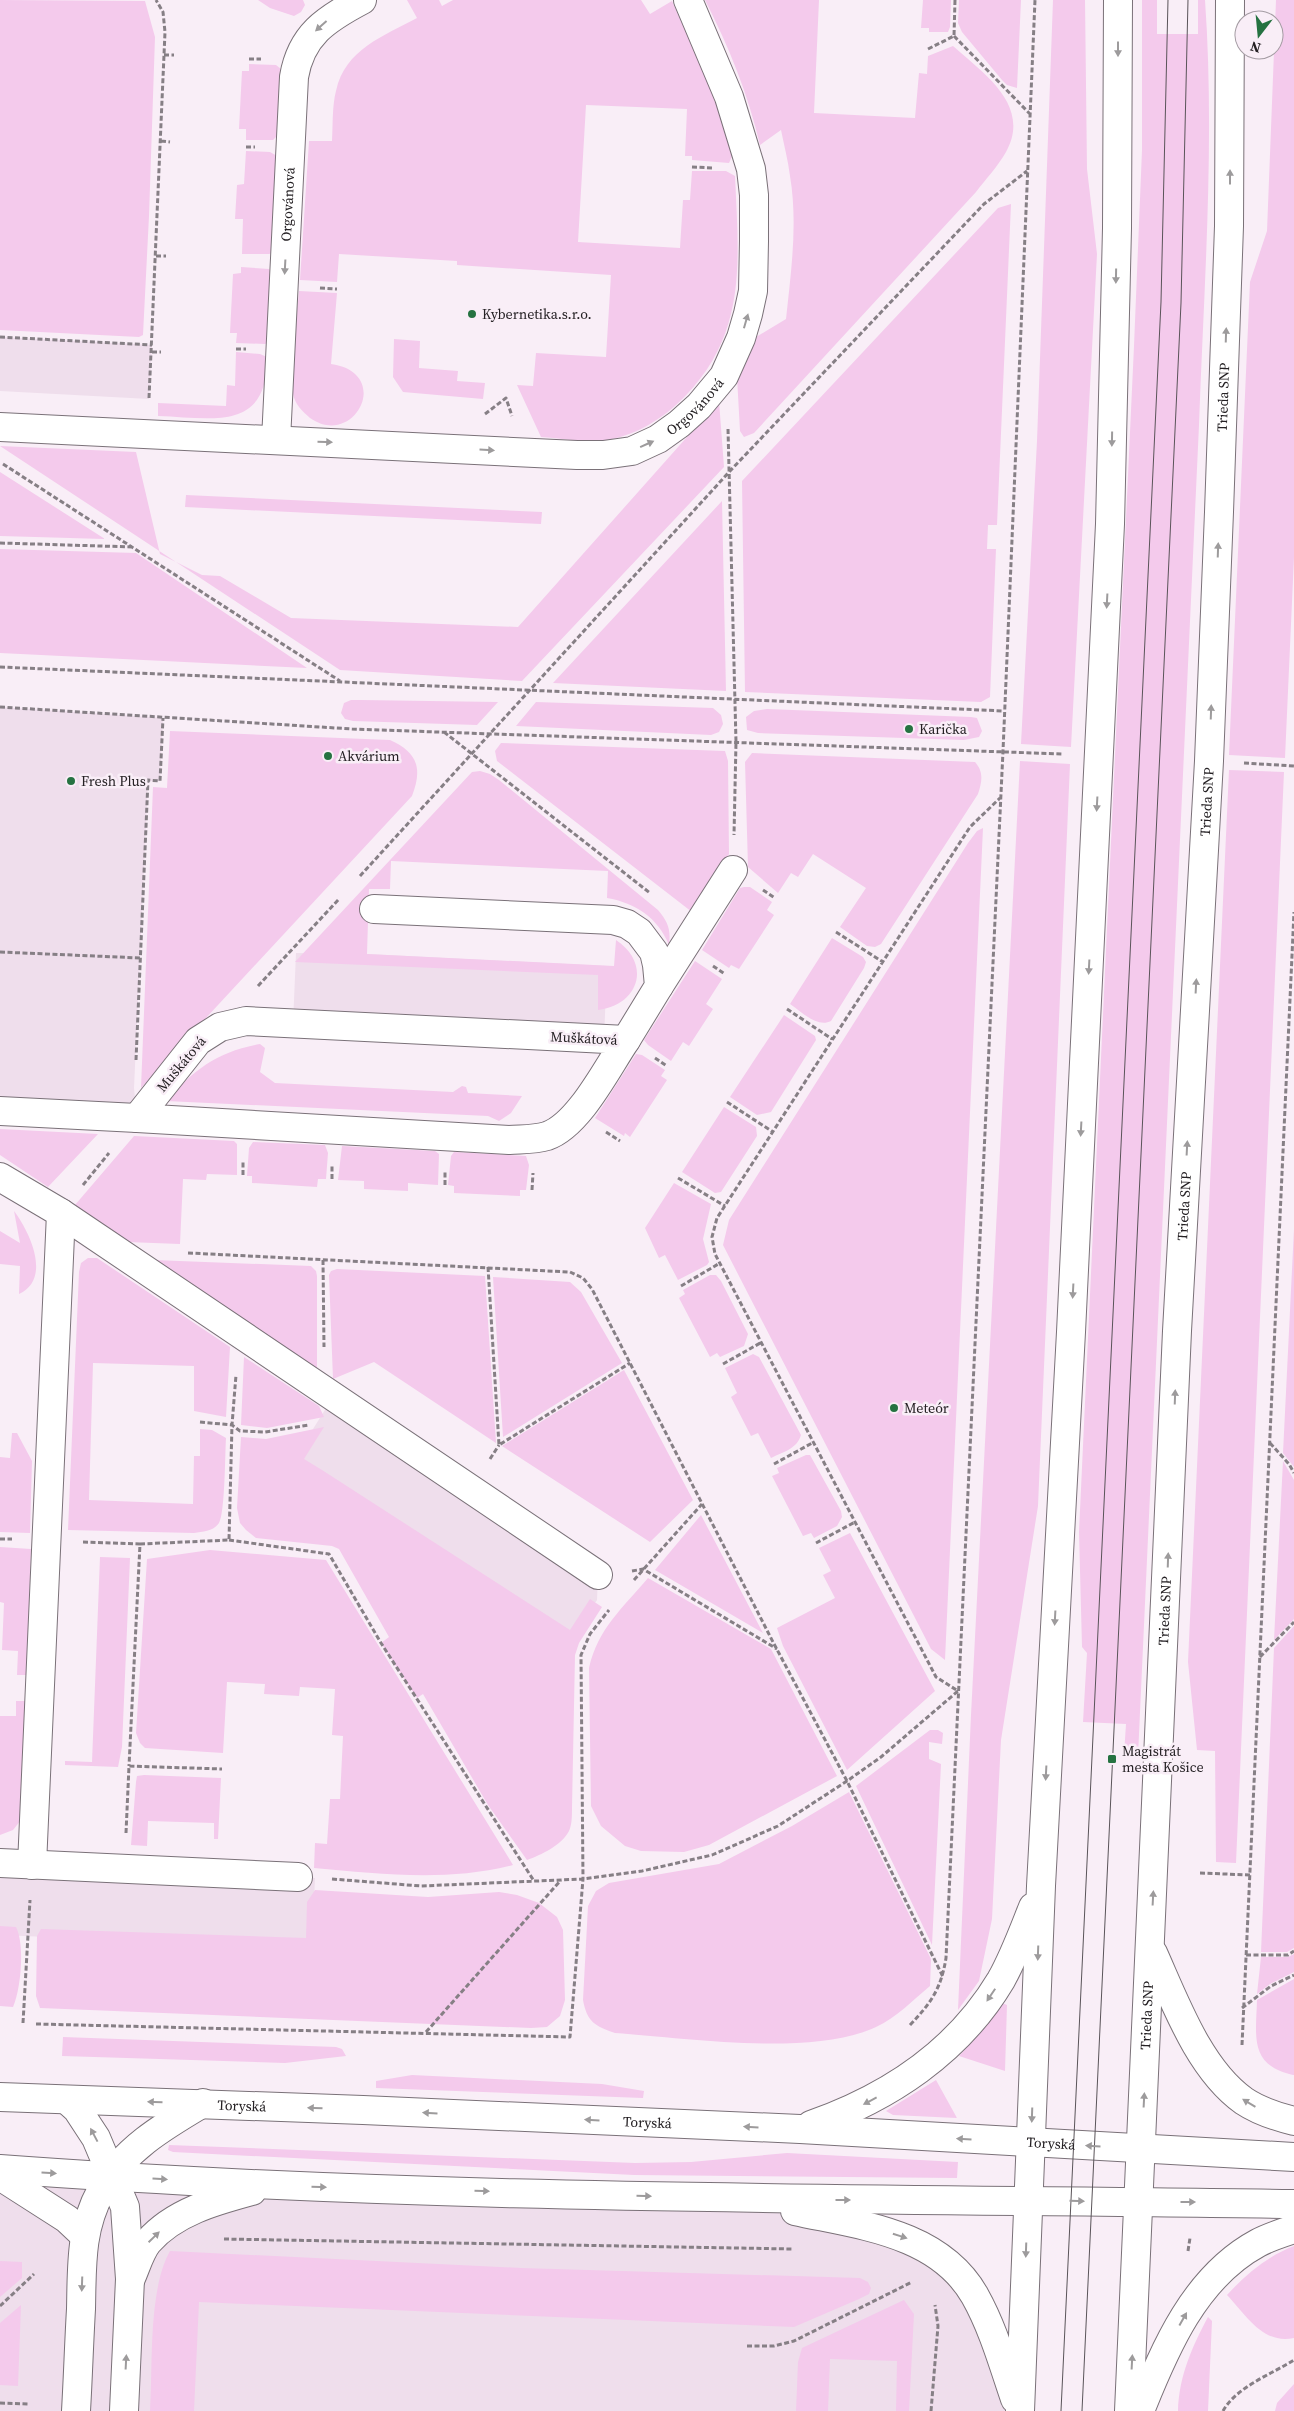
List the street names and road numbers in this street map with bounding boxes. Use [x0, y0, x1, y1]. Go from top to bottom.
street label: Orgovánová [276, 166, 300, 242]
street label: Trieda SNP [1212, 362, 1234, 432]
street label: Orgovánová [662, 373, 729, 440]
street label: Trieda SNP [1195, 767, 1219, 837]
street label: Muškátová [550, 1026, 619, 1050]
street label: Muškátová [152, 1031, 211, 1096]
street label: Trieda SNP [1172, 1171, 1196, 1241]
street label: Trieda SNP [1153, 1576, 1176, 1646]
street label: Trieda SNP [1135, 1980, 1158, 2050]
street label: Toryská [217, 2095, 268, 2117]
street label: Toryská [623, 2111, 673, 2133]
street label: Toryská [1026, 2132, 1077, 2155]

